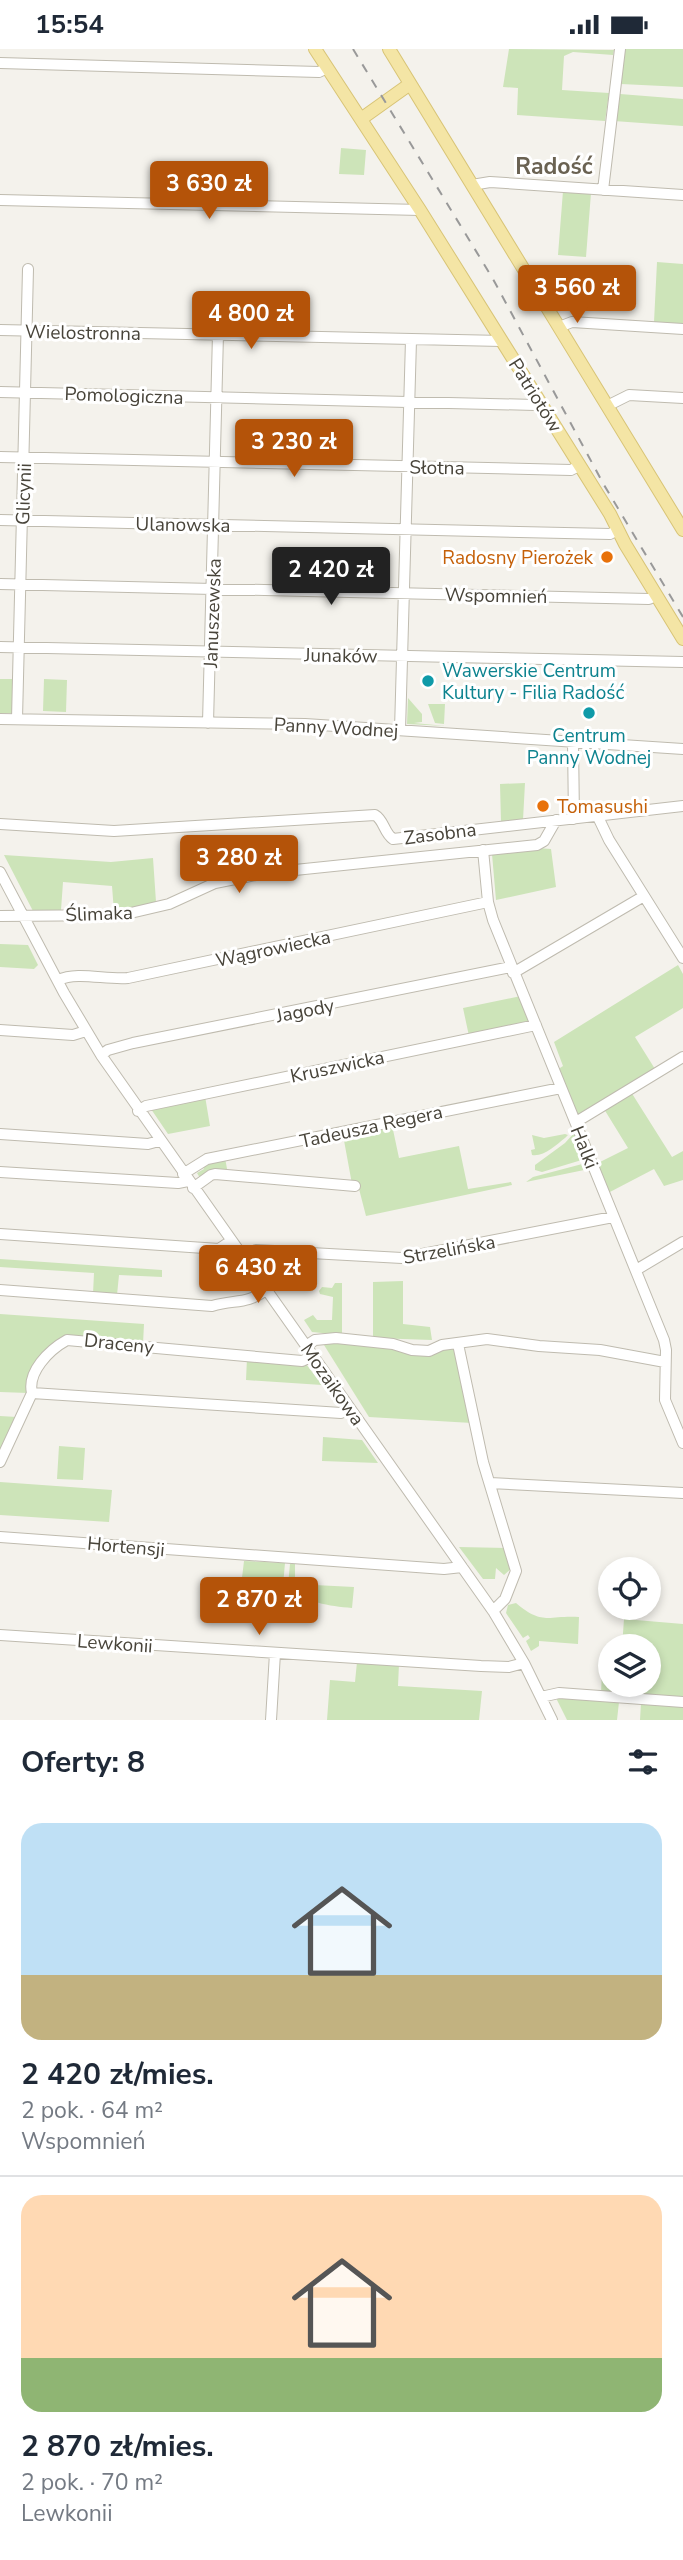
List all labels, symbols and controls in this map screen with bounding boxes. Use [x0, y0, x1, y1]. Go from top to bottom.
text: 15:54 [35, 7, 104, 42]
district label: Radość [515, 151, 593, 182]
pin: 3 630 zł [137, 162, 281, 221]
text: 3 630 zł [166, 168, 252, 199]
pin: 3 560 zł [505, 265, 649, 325]
text: 3 560 zł [534, 272, 620, 303]
pin: 4 800 zł [179, 292, 323, 351]
text: 4 800 zł [208, 298, 294, 329]
street label: Wielostronna [25, 319, 141, 347]
street label: Patriotów [502, 353, 568, 438]
street label: Pomologiczna [64, 381, 184, 411]
pin: 3 230 zł [222, 419, 366, 479]
text: 3 230 zł [251, 426, 337, 457]
street label: Słotna [409, 455, 465, 481]
street label: Glicynii [10, 463, 38, 526]
street label: Ulanowska [135, 511, 231, 539]
place label: Radosny Pierożek [442, 545, 593, 571]
pin: 2 420 zł [259, 547, 403, 607]
marker: Radosny Pierożek [599, 549, 615, 565]
text: 2 420 zł [288, 554, 374, 585]
street label: Januszewska [198, 558, 228, 669]
street label: Wspomnień [444, 582, 548, 610]
street label: Junaków [303, 642, 378, 670]
place label: Wawerskie Centrum Kultury - Filia Radość [442, 658, 624, 706]
marker: Wawerskie Centrum Kultury - Filia Radość [420, 673, 436, 689]
marker: Centrum Panny Wodnej [581, 705, 597, 721]
street label: Panny Wodnej [273, 712, 399, 744]
place label: Centrum Panny Wodnej [527, 723, 651, 771]
place label: Tomasushi [557, 794, 648, 820]
marker: Tomasushi [535, 798, 551, 814]
street label: Zasobna [402, 817, 478, 851]
pin: 3 280 zł [167, 835, 311, 895]
text: 3 280 zł [196, 842, 282, 873]
street label: Ślimaka [65, 900, 133, 928]
street label: Wągrowiecka [213, 924, 333, 974]
street label: Jagody [273, 993, 337, 1030]
street label: Kruszwicka [288, 1044, 387, 1090]
street label: Tadeusza Regera [297, 1099, 445, 1155]
street label: Halki [564, 1122, 604, 1173]
street label: Strzelińska [401, 1229, 497, 1271]
pin: 6 430 zł [186, 1245, 330, 1305]
text: 6 430 zł [215, 1252, 301, 1283]
street label: Draceny [83, 1327, 155, 1361]
street label: Mozaikowa [294, 1338, 370, 1431]
street label: Hortensji [86, 1531, 166, 1563]
map controls [598, 1557, 661, 1697]
button: locate [598, 1557, 661, 1620]
pin: 2 870 zł [187, 1577, 331, 1637]
text: 2 870 zł [216, 1584, 302, 1615]
street label: Lewkonii [76, 1628, 154, 1660]
button: layers [598, 1634, 661, 1697]
text: Oferty: 8 [21, 1742, 145, 1783]
icon: filters [624, 1743, 662, 1781]
icon: home [279, 1868, 405, 1994]
text: 2 420 zł/mies. [21, 2054, 214, 2095]
text: 2 pok. · 64 m² [21, 2095, 163, 2126]
text: Wspomnień [21, 2126, 146, 2157]
icon: home [279, 2240, 405, 2366]
text: 2 870 zł/mies. [21, 2426, 214, 2467]
text: 2 pok. · 70 m² [21, 2467, 163, 2498]
text: Lewkonii [21, 2498, 113, 2529]

